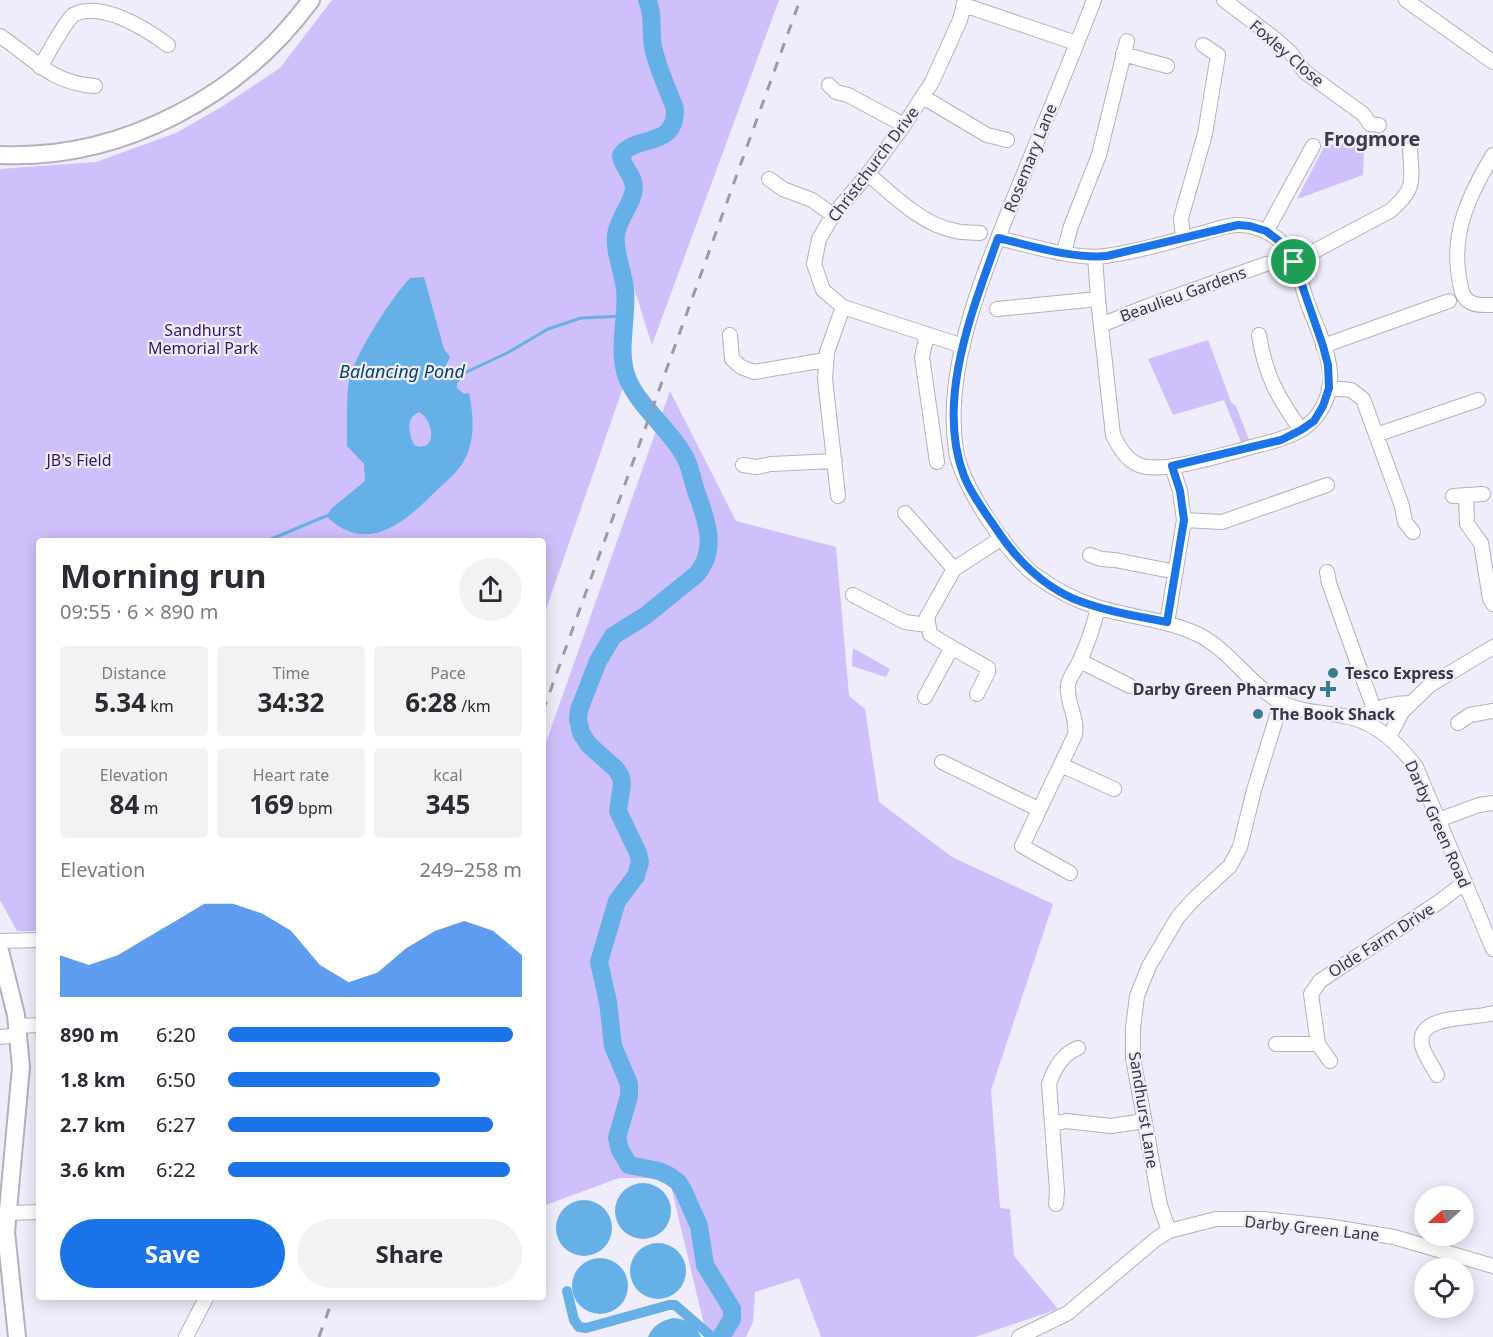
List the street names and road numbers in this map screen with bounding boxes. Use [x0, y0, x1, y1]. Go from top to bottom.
street label: Foxley Close [1245, 15, 1329, 91]
street label: Rosemary Lane [998, 100, 1062, 216]
street label: Christchurch Drive [822, 102, 924, 226]
street label: Beaulieu Gardens [1117, 261, 1249, 327]
street label: Darby Green Road [1400, 757, 1476, 891]
street label: Olde Farm Drive [1324, 897, 1438, 983]
street label: Sandhurst Lane [1124, 1050, 1164, 1170]
street label: Darby Green Lane [1244, 1210, 1380, 1246]

